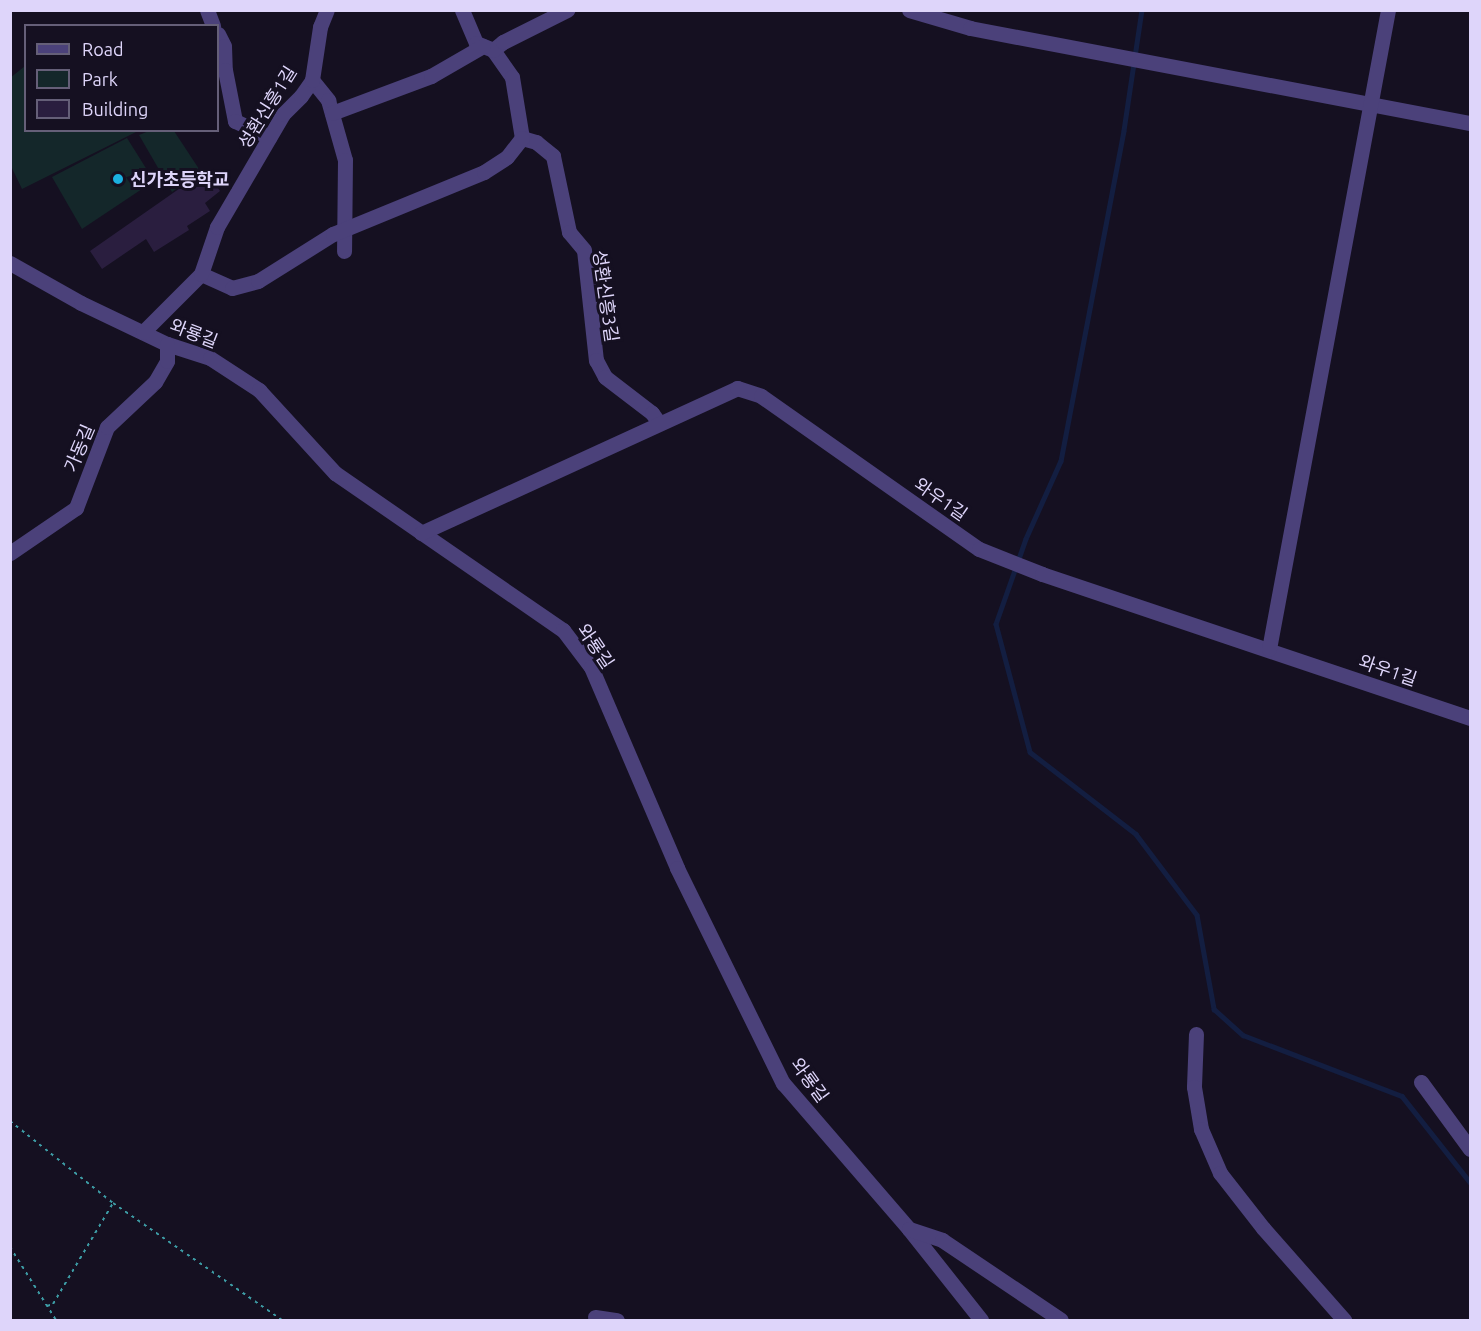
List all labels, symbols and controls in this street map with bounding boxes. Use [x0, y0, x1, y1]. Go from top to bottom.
legend [24, 24, 219, 132]
text: Road [82, 39, 124, 59]
street label: 성환신흥1길 [233, 62, 301, 152]
text: Park [82, 69, 118, 89]
text: Building [82, 99, 148, 119]
place label: 신가초등학교 [130, 168, 229, 190]
marker: 신가초등학교 [111, 172, 125, 186]
street label: 성환신흥3길 [589, 248, 623, 344]
street label: 와룡길 [167, 314, 221, 352]
street label: 가동길 [59, 421, 99, 475]
street label: 와우1길 [910, 473, 972, 525]
street label: 와룡길 [573, 619, 619, 673]
street label: 와우1길 [1356, 650, 1420, 690]
street label: 와룡길 [787, 1054, 833, 1106]

